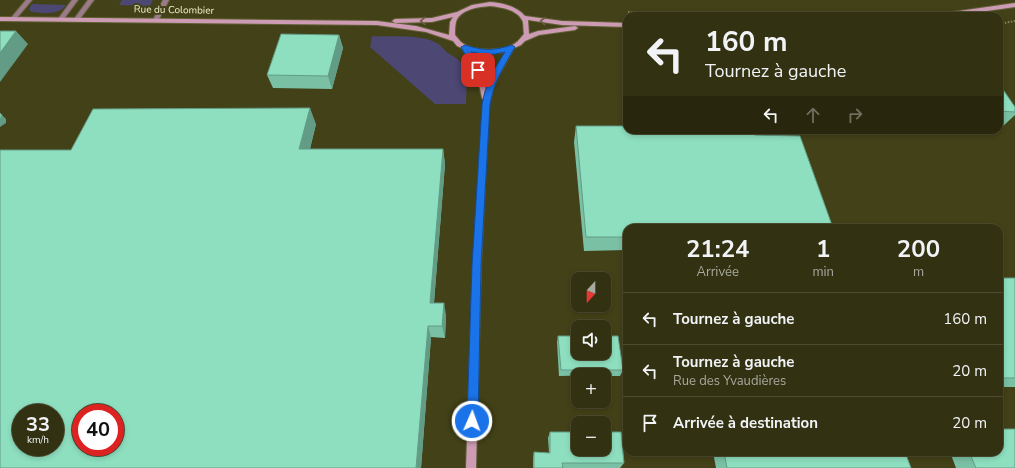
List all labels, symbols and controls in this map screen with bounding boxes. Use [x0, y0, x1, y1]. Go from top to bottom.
street label: Rue du Colombier [134, 2, 215, 18]
one-way arrow [420, 17, 426, 25]
one-way arrow [540, 17, 546, 26]
text: 160 m [705, 23, 788, 61]
icon: left [639, 28, 691, 80]
pin [461, 53, 495, 87]
icon: arrive [467, 59, 489, 81]
text: Tournez à gauche [705, 59, 846, 83]
icon: left [760, 104, 782, 126]
icon: ahead [802, 104, 824, 126]
icon: right [844, 104, 866, 126]
text: 21:24 [686, 233, 749, 265]
text: 1 [816, 233, 830, 265]
text: 200 [897, 233, 940, 265]
text: Arrivée [697, 263, 739, 281]
text: min [812, 263, 834, 281]
text: m [913, 263, 924, 281]
north arrow [571, 272, 611, 312]
map controls [571, 272, 611, 456]
icon: left [639, 308, 661, 330]
text: Tournez à gauche [673, 309, 795, 329]
text: 160 m [943, 309, 987, 329]
button: sound [571, 320, 611, 360]
text: Tournez à gauche [673, 352, 795, 372]
icon: left [639, 360, 661, 382]
text: 20 m [952, 361, 987, 381]
button: + [571, 368, 611, 408]
text: Rue des Yvaudières [673, 372, 786, 390]
position arrow [451, 400, 493, 442]
speed limit sign: 40 [72, 404, 124, 456]
text: 33 [26, 411, 50, 438]
icon: arrive [639, 412, 661, 434]
text: Arrivée à destination [673, 413, 818, 433]
text: 20 m [952, 413, 987, 433]
button: − [571, 416, 611, 456]
text: km/h [27, 433, 49, 447]

